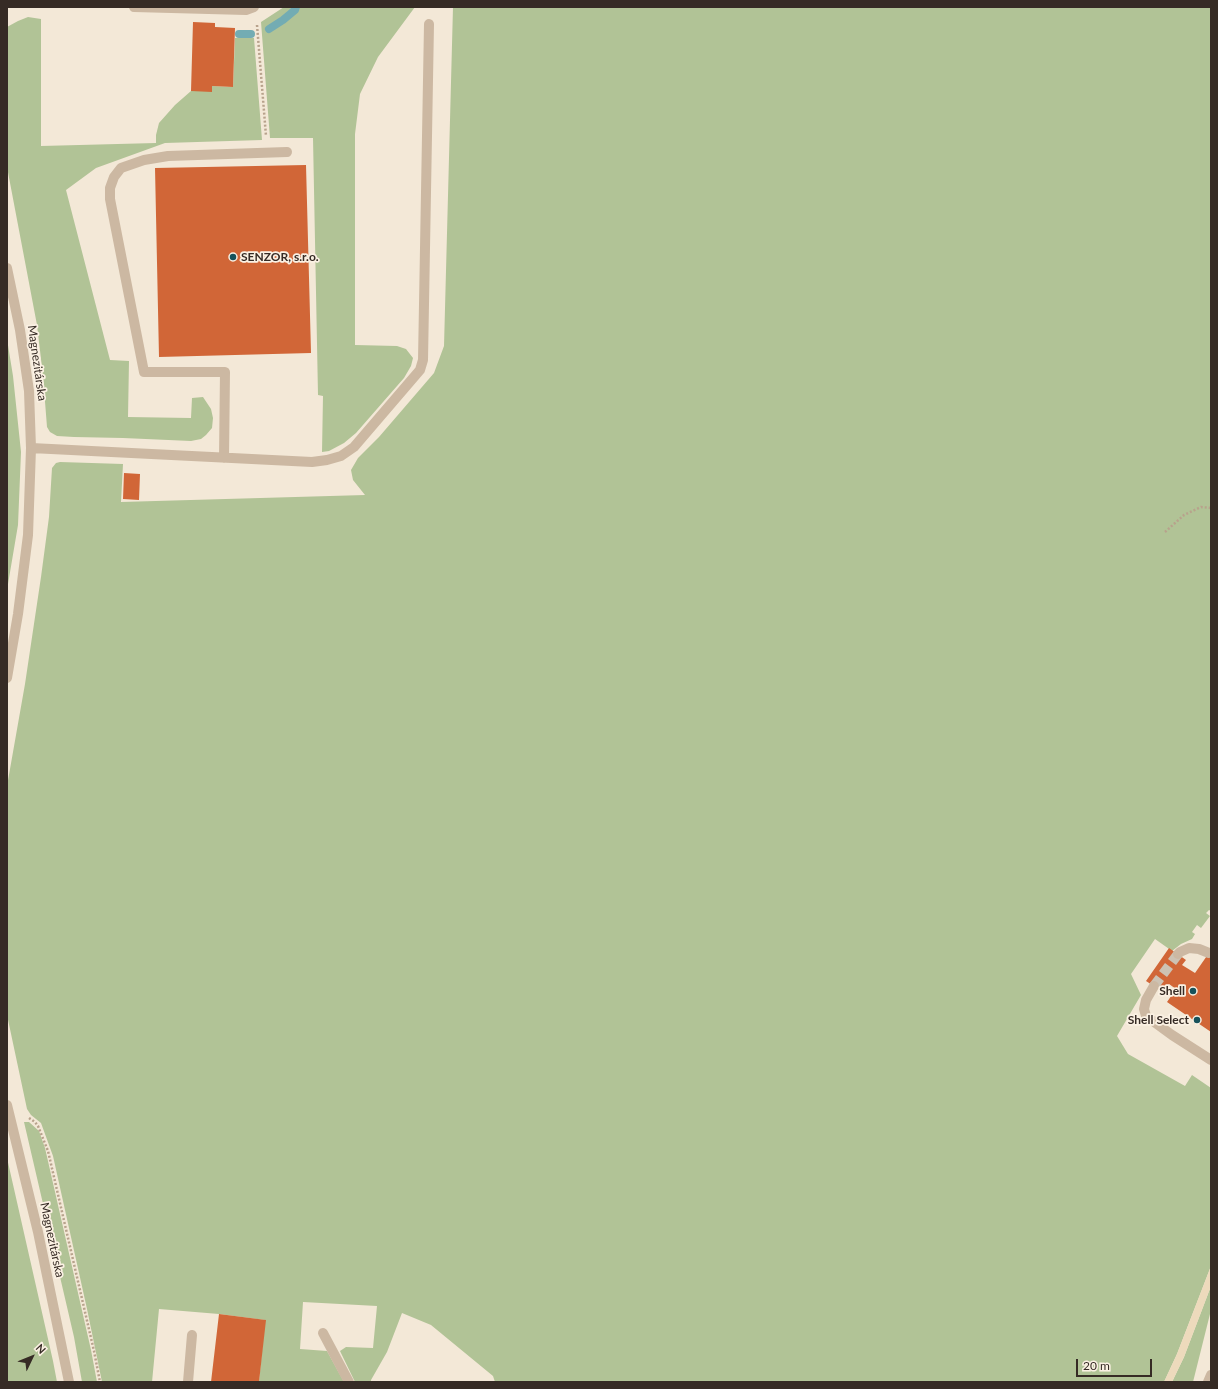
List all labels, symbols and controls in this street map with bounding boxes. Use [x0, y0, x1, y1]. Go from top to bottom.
place label: SENZOR, s.r.o. [241, 250, 319, 264]
marker: SENZOR, s.r.o. [228, 252, 238, 262]
street label: Magnezitárska [25, 324, 49, 402]
place label: Shell [1159, 984, 1185, 998]
marker: Shell [1188, 986, 1198, 996]
place label: Shell Select [1128, 1013, 1189, 1027]
marker: Shell Select [1192, 1015, 1202, 1025]
street label: Magnezitárska [37, 1201, 67, 1279]
north arrow [12, 1337, 52, 1377]
text: N [33, 1341, 49, 1356]
scale bar [1078, 1351, 1154, 1377]
text: 20 m [1083, 1358, 1110, 1373]

